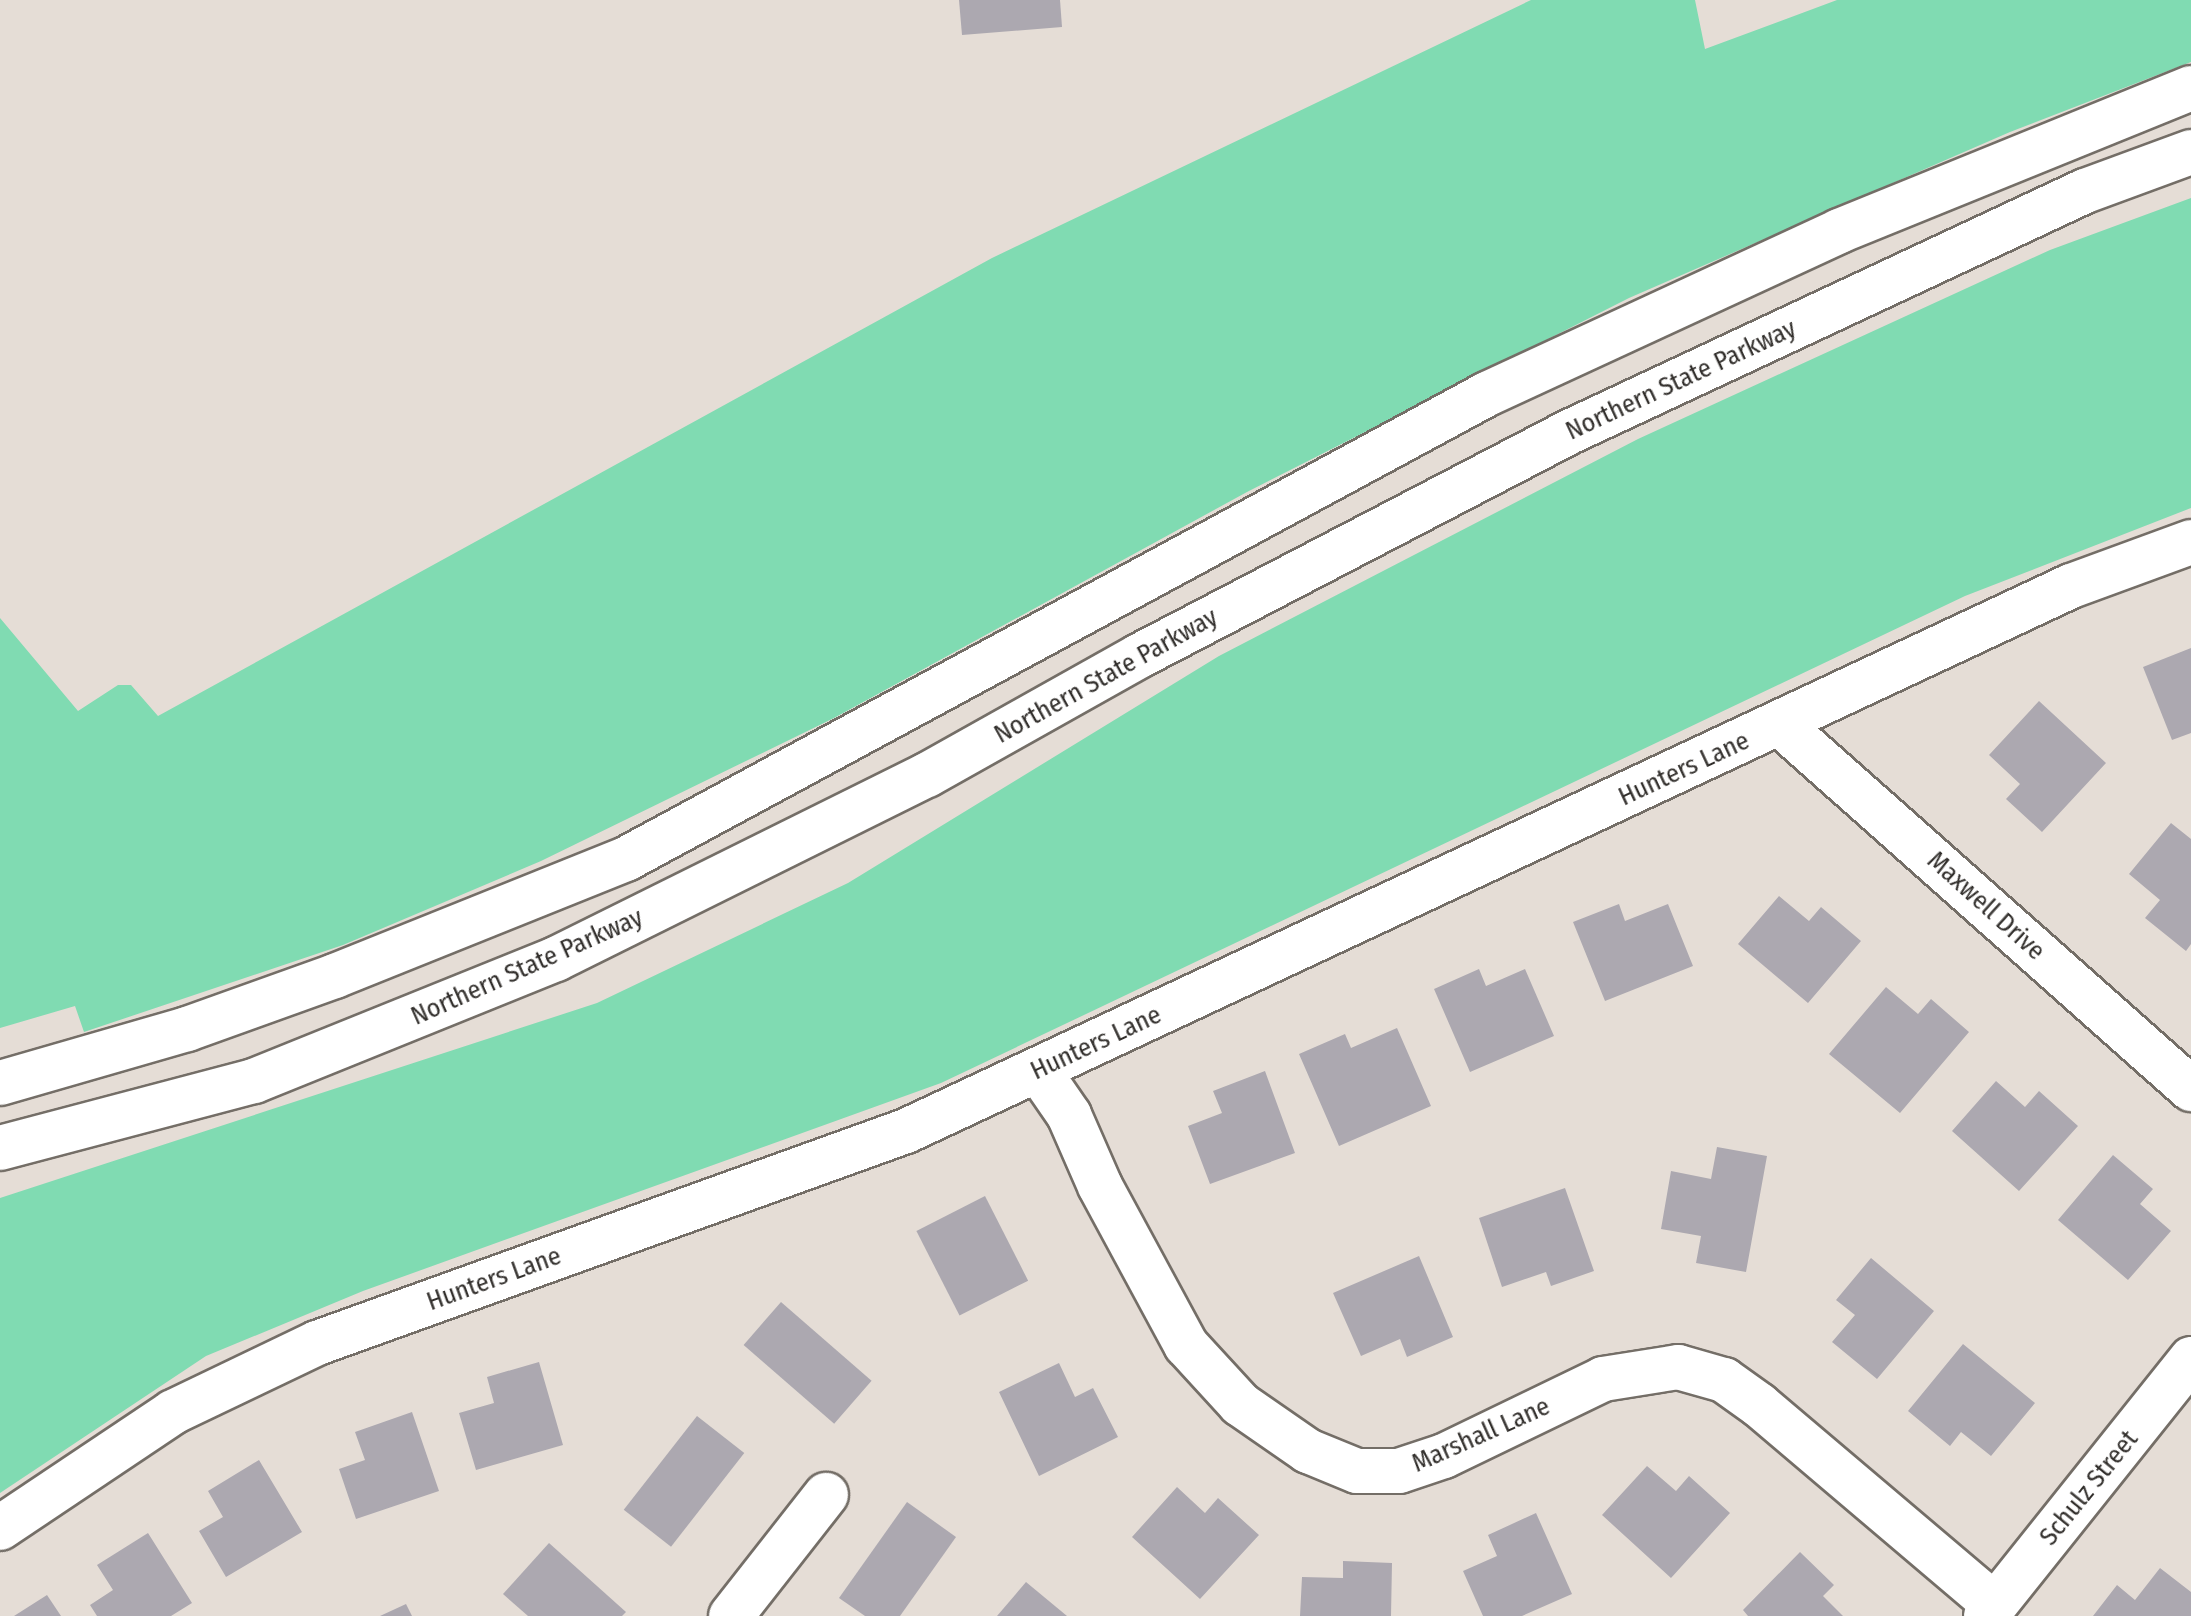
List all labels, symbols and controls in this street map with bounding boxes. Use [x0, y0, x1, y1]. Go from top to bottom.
street label: Northern State Parkway [1561, 313, 1801, 447]
street label: Northern State Parkway [989, 602, 1223, 750]
street label: Hunters Lane [1614, 725, 1754, 813]
street label: Maxwell Drive [1921, 845, 2051, 967]
street label: Northern State Parkway [406, 902, 648, 1032]
street label: Hunters Lane [1026, 999, 1166, 1087]
street label: Hunters Lane [423, 1240, 565, 1318]
street label: Marshall Lane [1407, 1391, 1555, 1479]
street label: Schulz Street [2033, 1424, 2145, 1552]

